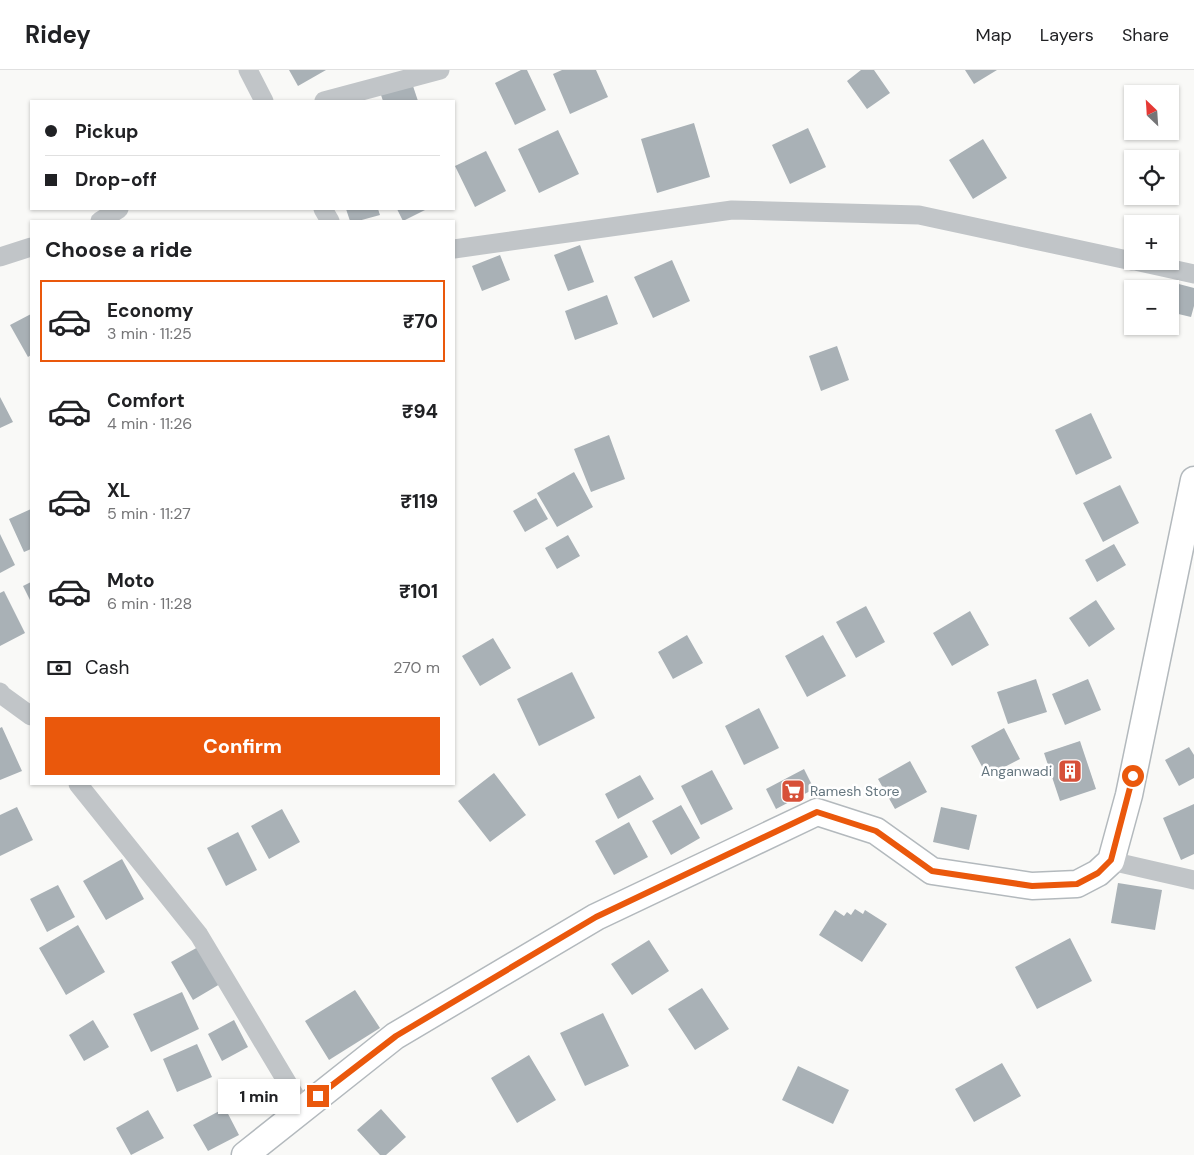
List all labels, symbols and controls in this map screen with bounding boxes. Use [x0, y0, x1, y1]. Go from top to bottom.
text: Ridey [25, 19, 91, 50]
text: Map [976, 23, 1012, 47]
text: Layers [1040, 23, 1094, 47]
text: Share [1122, 23, 1169, 47]
north arrow [1124, 85, 1179, 140]
map controls [1124, 85, 1179, 335]
text: Pickup [75, 119, 139, 144]
button: locate [1124, 150, 1179, 205]
text: Drop-off [75, 167, 157, 192]
button: + [1124, 215, 1179, 270]
text: Choose a ride [45, 235, 193, 264]
button: − [1124, 280, 1179, 335]
text: Economy [107, 298, 194, 323]
icon: car [47, 299, 92, 344]
text: ₹70 [403, 309, 438, 334]
text: 3 min · 11:25 [107, 323, 192, 344]
text: Comfort [107, 388, 185, 413]
icon: car [47, 389, 92, 434]
text: ₹94 [402, 399, 438, 424]
text: 4 min · 11:26 [107, 413, 192, 434]
text: XL [107, 478, 130, 503]
icon: car [47, 479, 92, 524]
text: ₹119 [400, 489, 438, 514]
text: 5 min · 11:27 [107, 503, 191, 524]
text: Moto [107, 568, 155, 593]
icon: car [47, 569, 92, 614]
text: ₹101 [399, 579, 438, 604]
text: 6 min · 11:28 [107, 593, 192, 614]
icon: cash [45, 654, 73, 682]
text: Cash [85, 655, 129, 680]
text: 270 m [393, 657, 440, 678]
button: Confirm [45, 717, 440, 775]
building icon: Anganwadi [1057, 758, 1083, 784]
place label: Anganwadi [981, 762, 1052, 780]
route start [1122, 765, 1144, 787]
supermarket icon: Ramesh Store [780, 778, 806, 804]
place label: Ramesh Store [810, 782, 900, 800]
callout: 1 min [218, 1078, 300, 1114]
route end [307, 1085, 329, 1107]
text: 1 min [239, 1086, 279, 1107]

